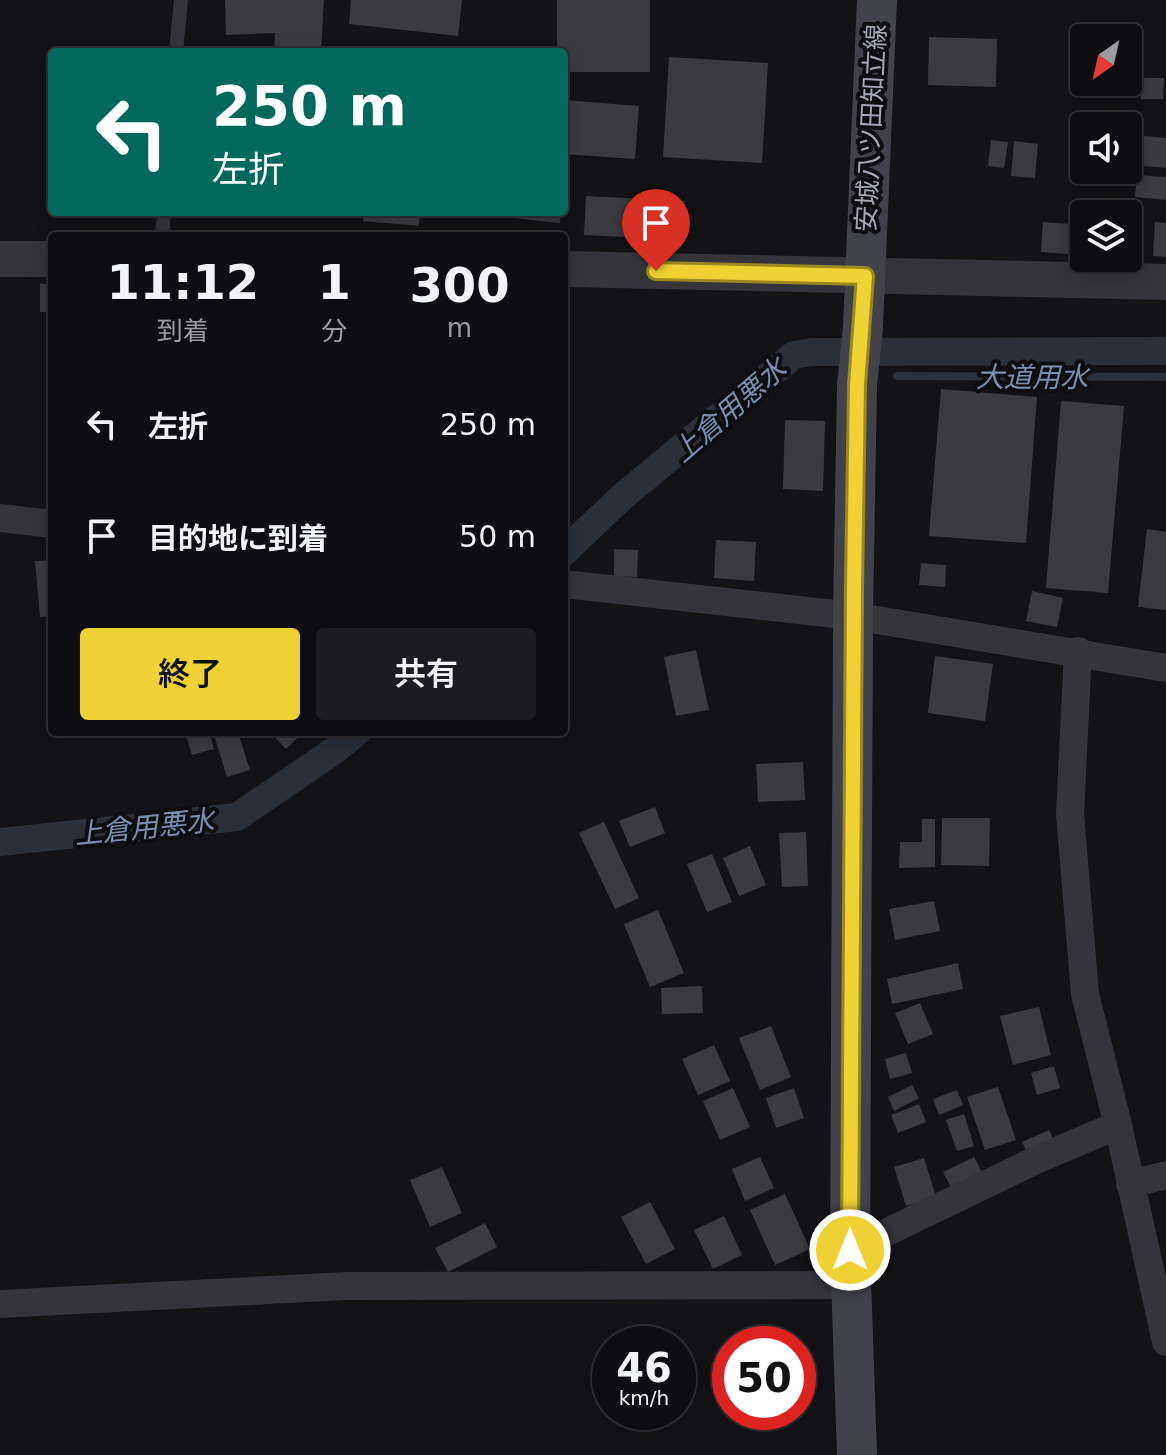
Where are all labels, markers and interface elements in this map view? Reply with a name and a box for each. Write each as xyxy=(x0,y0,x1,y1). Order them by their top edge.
street label: 安城八ツ田知立線 xyxy=(851,23,891,233)
north arrow xyxy=(1070,24,1142,96)
map controls xyxy=(1070,24,1142,272)
text: 250 m xyxy=(212,73,407,138)
icon: left xyxy=(80,80,184,184)
button: sound xyxy=(1070,112,1142,184)
text: 左折 xyxy=(212,149,284,190)
pin xyxy=(622,189,690,271)
button: layers xyxy=(1070,200,1142,272)
icon: arrive xyxy=(634,201,678,245)
text: 11:12 xyxy=(106,254,259,310)
text: 1 xyxy=(318,254,351,310)
text: 300 xyxy=(409,257,510,313)
text: m xyxy=(447,313,472,343)
text: 到着 xyxy=(157,316,209,346)
text: 分 xyxy=(321,316,347,346)
water label: 上倉用悪水 xyxy=(666,350,795,469)
water label: 大道用水 xyxy=(976,361,1091,394)
icon: left xyxy=(80,402,124,446)
text: 250 m xyxy=(440,407,536,442)
text: 左折 xyxy=(148,409,208,444)
icon: arrive xyxy=(80,514,124,558)
text: 50 m xyxy=(459,519,536,554)
text: 目的地に到着 xyxy=(148,521,328,556)
button: 終了 xyxy=(80,628,300,720)
button: 共有 xyxy=(316,628,536,720)
water label: 上倉用悪水 xyxy=(73,803,218,851)
position arrow xyxy=(808,1208,892,1292)
speed limit sign: 50 xyxy=(712,1326,816,1430)
text: 46 xyxy=(616,1345,672,1391)
text: km/h xyxy=(619,1386,669,1410)

